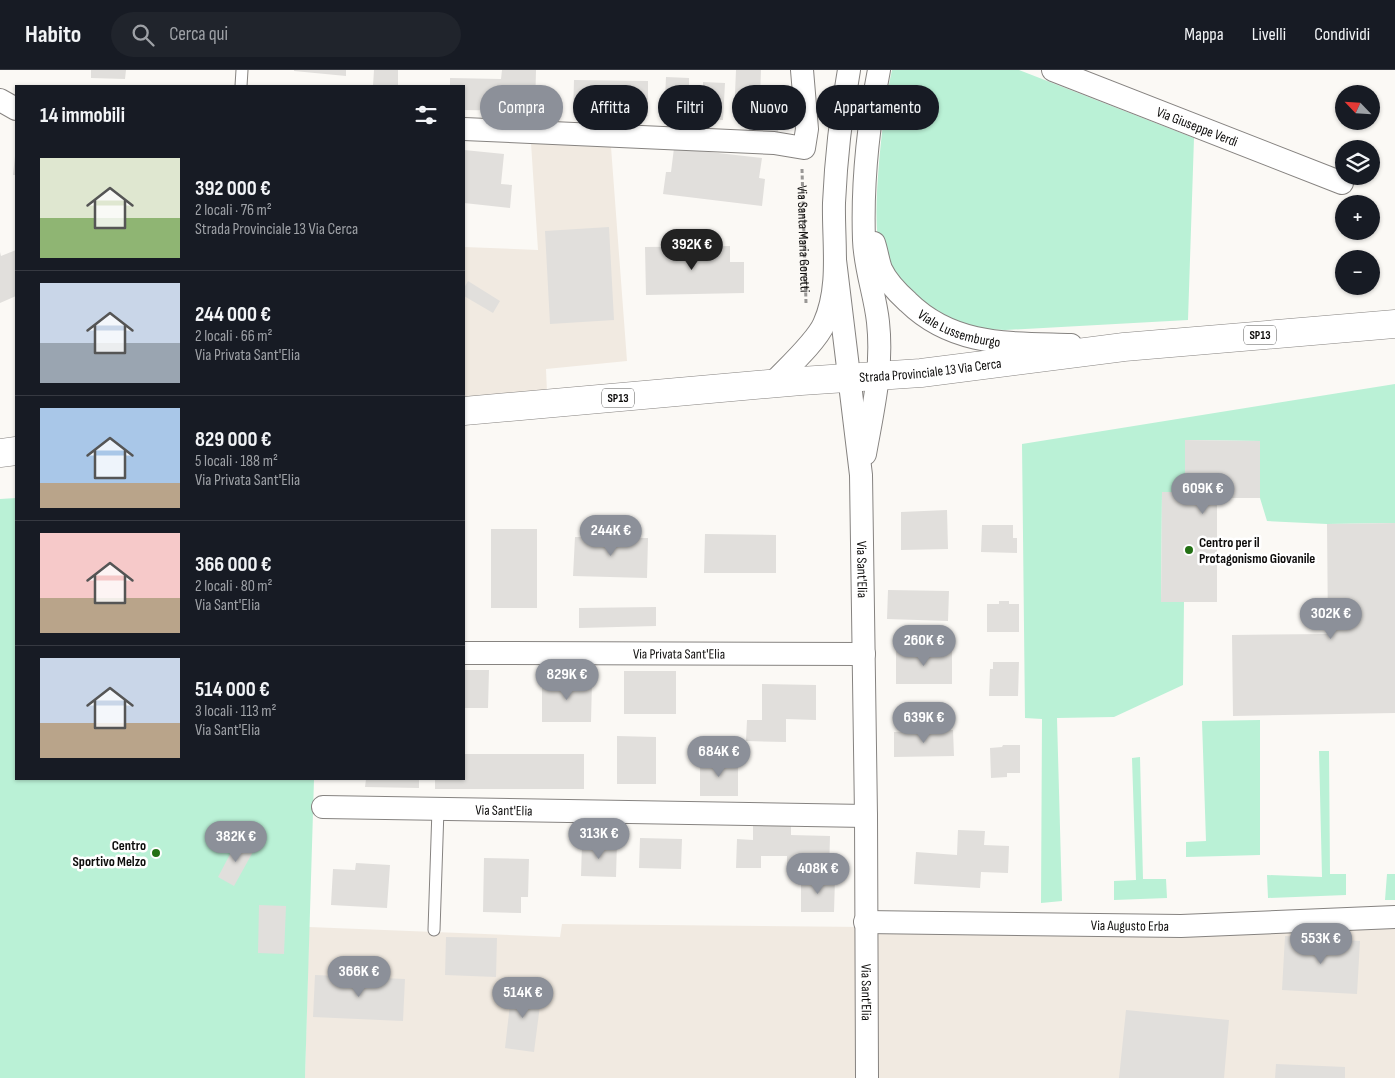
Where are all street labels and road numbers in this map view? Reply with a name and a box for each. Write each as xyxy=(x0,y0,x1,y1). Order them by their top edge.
street label: Via Giuseppe Verdi xyxy=(1154,103,1240,150)
street label: Via Santa Maria Goretti xyxy=(794,185,814,293)
street label: Viale Lussemburgo xyxy=(915,306,1002,350)
road number: SP13 xyxy=(1244,326,1276,344)
street label: Strada Provinciale 13 Via Cerca xyxy=(858,354,1002,386)
road number: SP13 xyxy=(602,388,634,408)
street label: Via Sant'Elia xyxy=(853,541,871,598)
street label: Via Privata Sant'Elia xyxy=(633,645,725,662)
street label: Via Sant'Elia xyxy=(475,801,533,819)
street label: Via Augusto Erba xyxy=(1091,916,1169,934)
street label: Via Sant'Elia xyxy=(858,964,875,1021)

